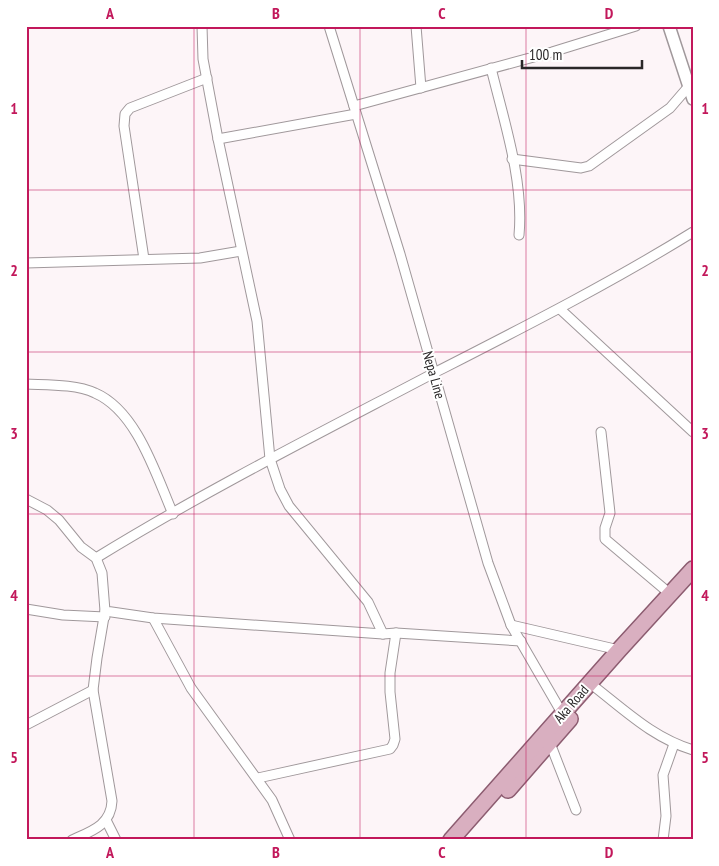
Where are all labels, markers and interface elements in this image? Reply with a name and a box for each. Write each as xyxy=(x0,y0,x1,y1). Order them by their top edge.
text: A xyxy=(105,3,115,23)
text: B xyxy=(272,3,280,23)
text: C xyxy=(438,3,446,23)
text: D xyxy=(605,3,614,23)
scale bar xyxy=(522,38,642,70)
text: 100 m xyxy=(529,45,562,64)
text: 1 xyxy=(10,98,18,118)
text: 1 xyxy=(701,98,709,118)
text: 2 xyxy=(10,260,18,280)
text: 2 xyxy=(701,260,709,280)
street label: Nepa Line xyxy=(419,349,449,401)
text: 3 xyxy=(10,423,18,443)
text: 3 xyxy=(701,423,709,443)
text: 4 xyxy=(10,585,18,605)
text: 4 xyxy=(701,585,709,605)
street label: Aka Road xyxy=(550,681,592,727)
text: 5 xyxy=(10,747,18,767)
text: 5 xyxy=(701,747,709,767)
text: A xyxy=(105,842,115,862)
text: B xyxy=(272,842,280,862)
text: C xyxy=(438,842,446,862)
text: D xyxy=(605,842,614,862)

